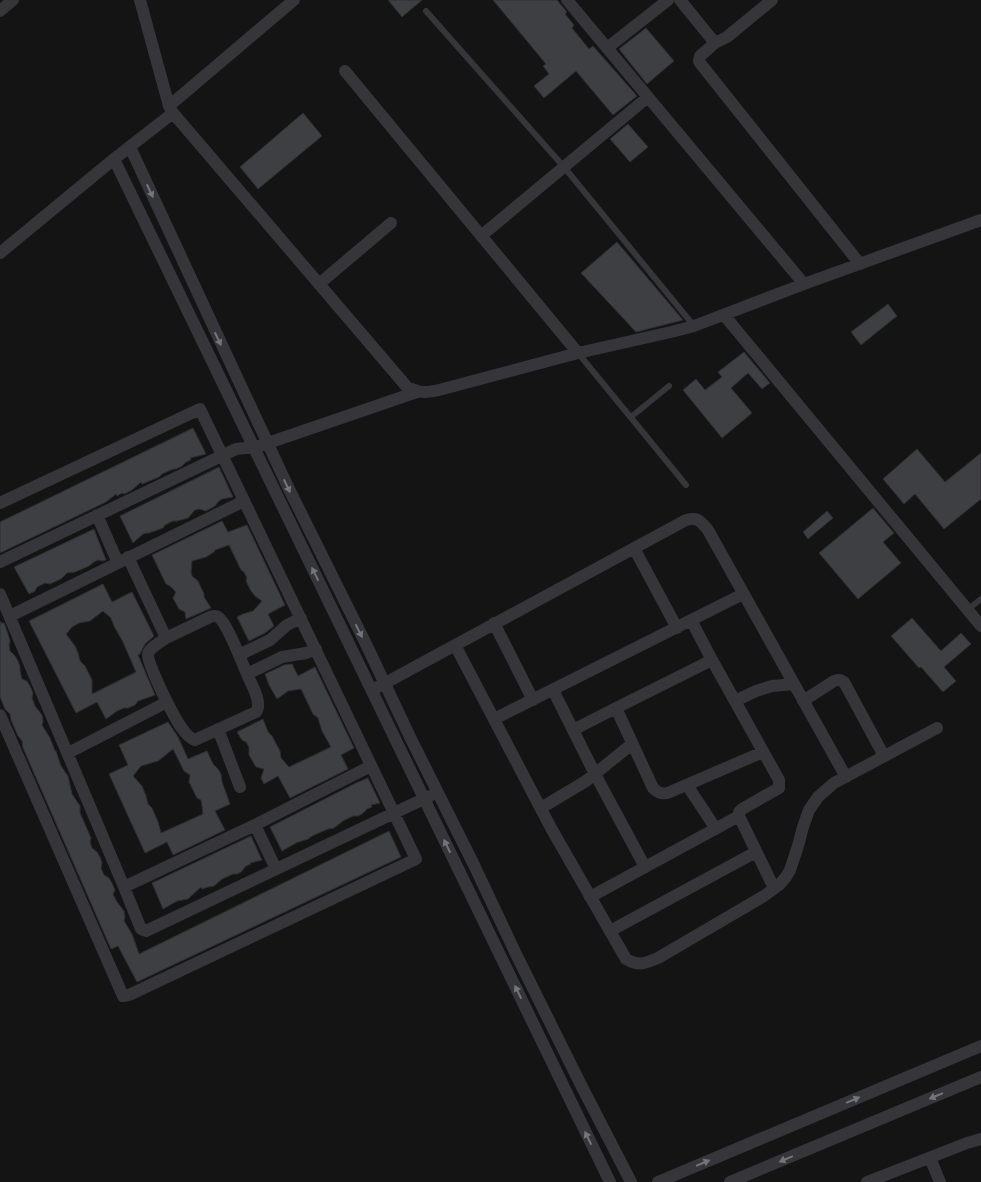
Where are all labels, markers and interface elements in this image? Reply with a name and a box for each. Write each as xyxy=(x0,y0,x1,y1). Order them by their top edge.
one-way arrow xyxy=(146,184,154,198)
one-way arrow xyxy=(214,332,222,346)
one-way arrow xyxy=(284,479,292,493)
one-way arrow xyxy=(311,566,319,581)
one-way arrow xyxy=(355,624,364,639)
one-way arrow xyxy=(442,839,450,853)
one-way arrow xyxy=(513,985,521,999)
one-way arrow xyxy=(929,1092,943,1100)
one-way arrow xyxy=(846,1096,860,1104)
one-way arrow xyxy=(584,1131,592,1145)
one-way arrow xyxy=(779,1155,793,1163)
one-way arrow xyxy=(696,1159,710,1167)

